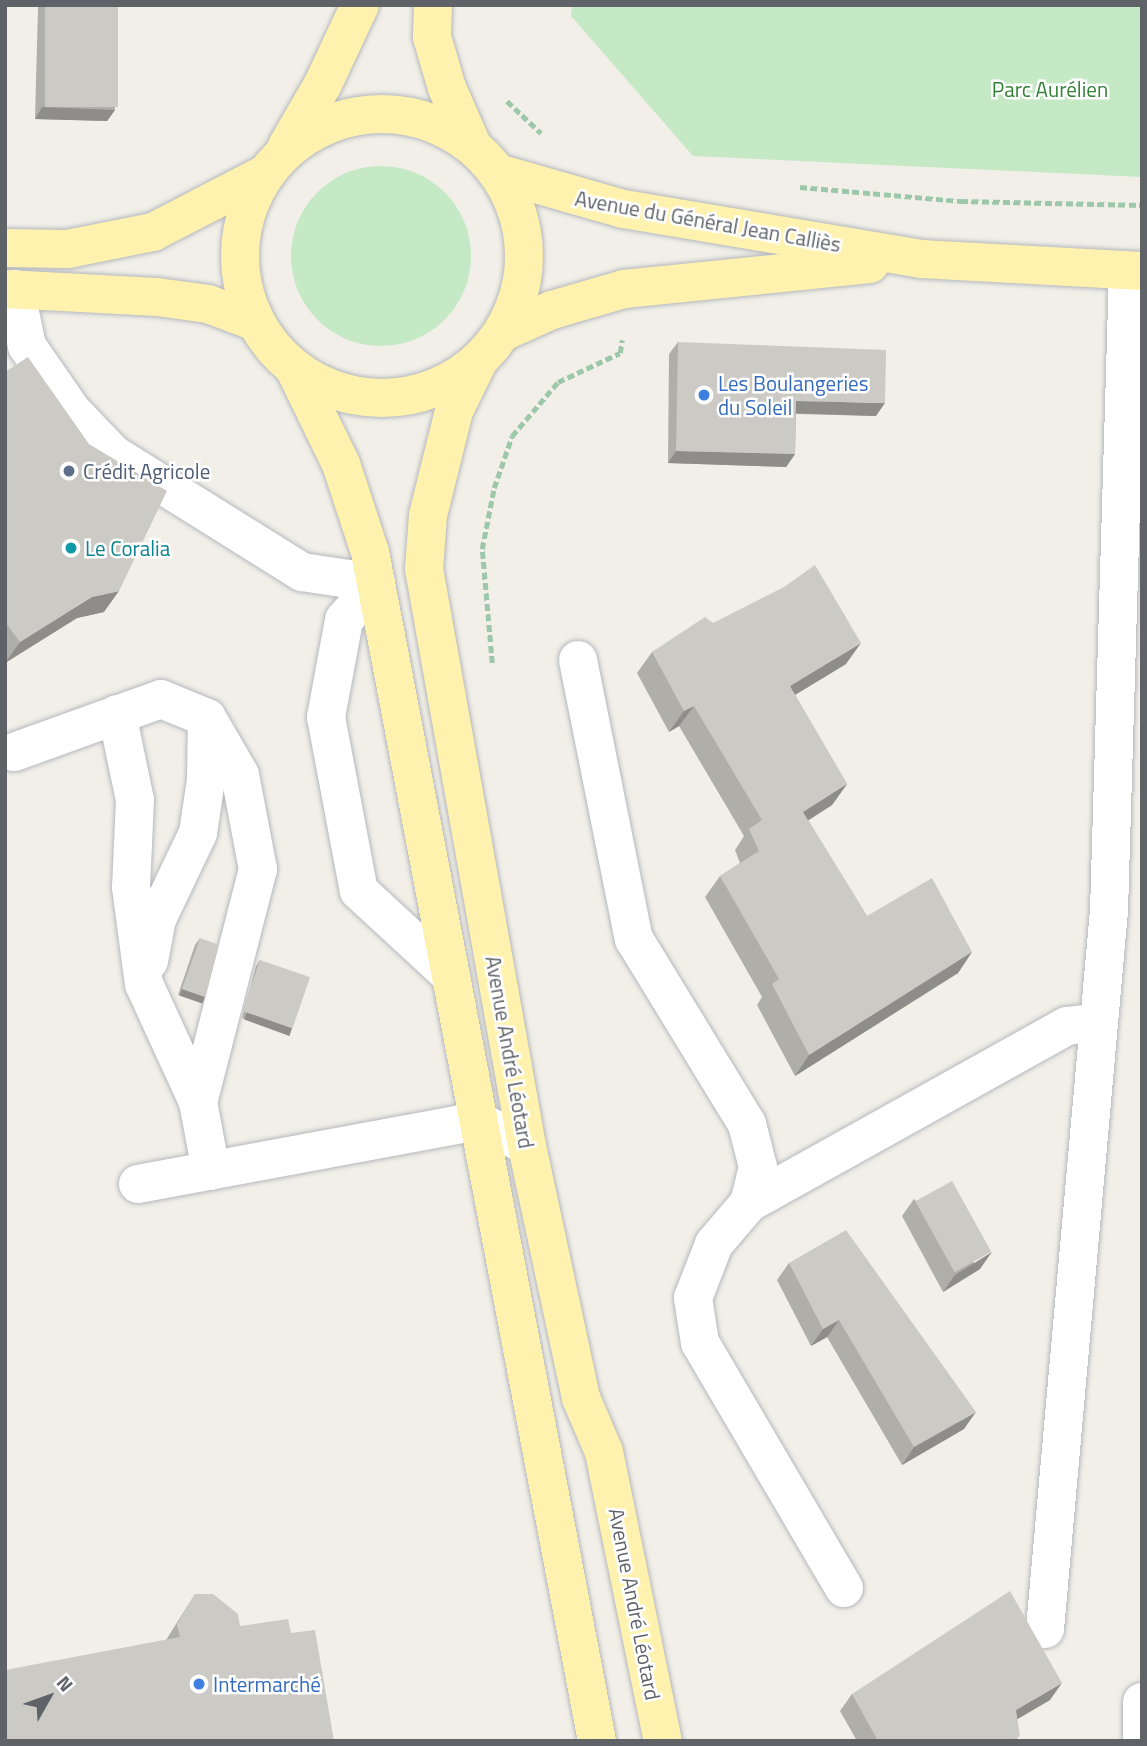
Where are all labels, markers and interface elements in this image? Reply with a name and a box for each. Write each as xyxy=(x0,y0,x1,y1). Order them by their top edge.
park label: Parc Aurélien xyxy=(992,76,1108,102)
street label: Avenue du Général Jean Calliès xyxy=(573,185,843,257)
place label: Les Boulangeries du Soleil xyxy=(718,370,868,420)
marker: Les Boulangeries du Soleil xyxy=(696,387,712,403)
place label: Crédit Agricole xyxy=(83,458,210,484)
marker: Crédit Agricole xyxy=(61,463,77,479)
place label: Le Coralia xyxy=(85,535,170,561)
marker: Le Coralia xyxy=(63,540,79,556)
street label: Avenue André Léotard xyxy=(481,954,539,1150)
street label: Avenue André Léotard xyxy=(604,1506,666,1702)
north arrow xyxy=(14,1662,84,1732)
text: N xyxy=(50,1669,81,1698)
place label: Intermarché xyxy=(213,1671,321,1697)
marker: Intermarché xyxy=(191,1676,207,1692)

